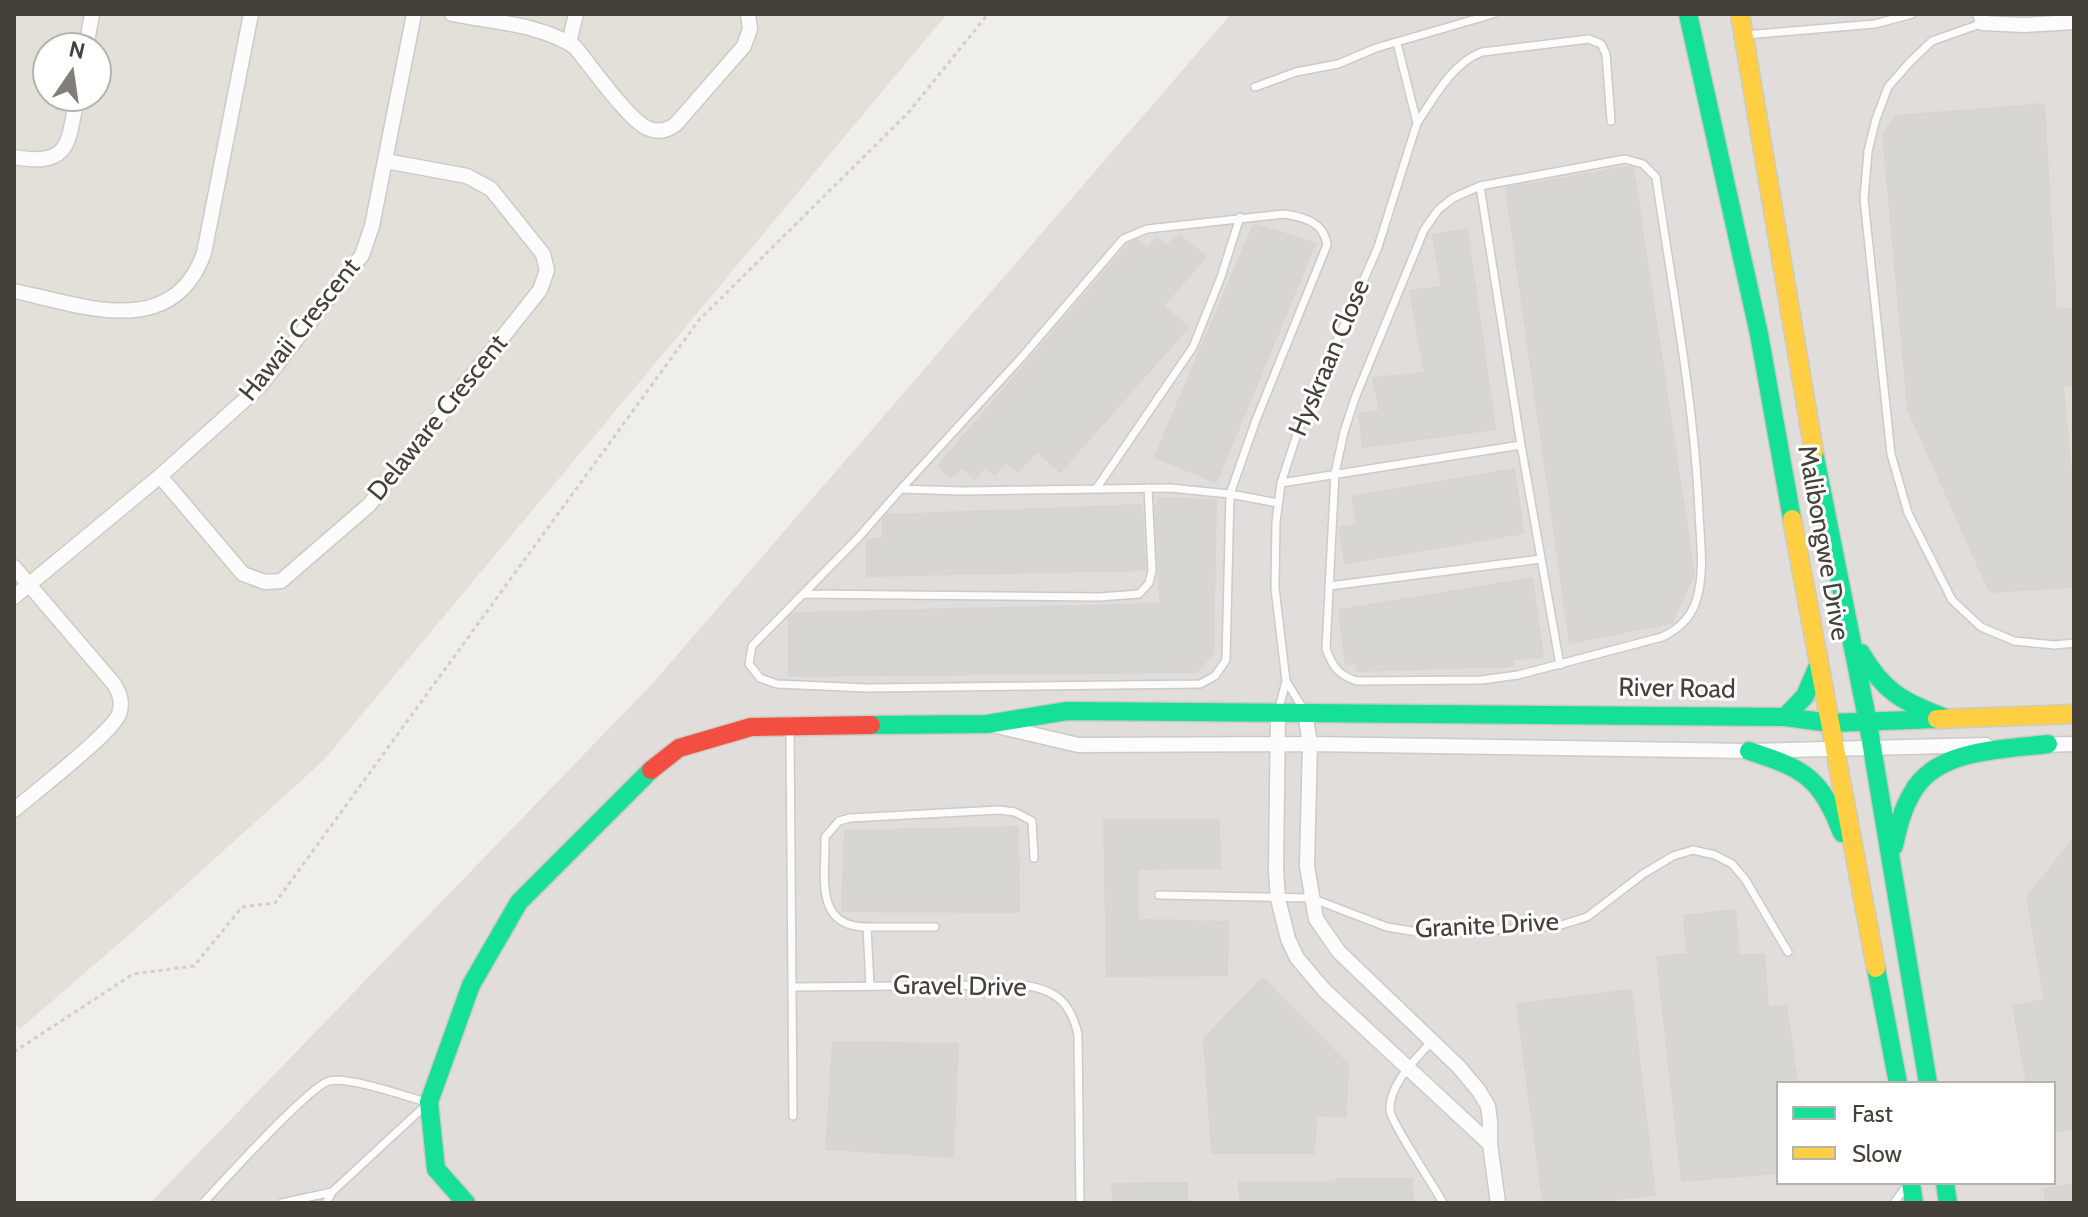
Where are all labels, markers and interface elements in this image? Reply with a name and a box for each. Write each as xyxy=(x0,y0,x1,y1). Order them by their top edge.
north arrow xyxy=(32,32,112,112)
text: N xyxy=(66,35,88,65)
street label: Hawaii Crescent xyxy=(233,253,367,407)
street label: Hyskraan Close xyxy=(1283,275,1377,441)
street label: Delaware Crescent xyxy=(362,329,514,507)
street label: Malibongwe Drive xyxy=(1790,443,1856,643)
street label: River Road xyxy=(1618,672,1736,706)
street label: Granite Drive xyxy=(1414,907,1560,945)
street label: Gravel Drive xyxy=(893,970,1027,1004)
legend xyxy=(1776,1081,2056,1185)
text: Fast xyxy=(1852,1099,1893,1128)
text: Slow xyxy=(1852,1139,1902,1168)

